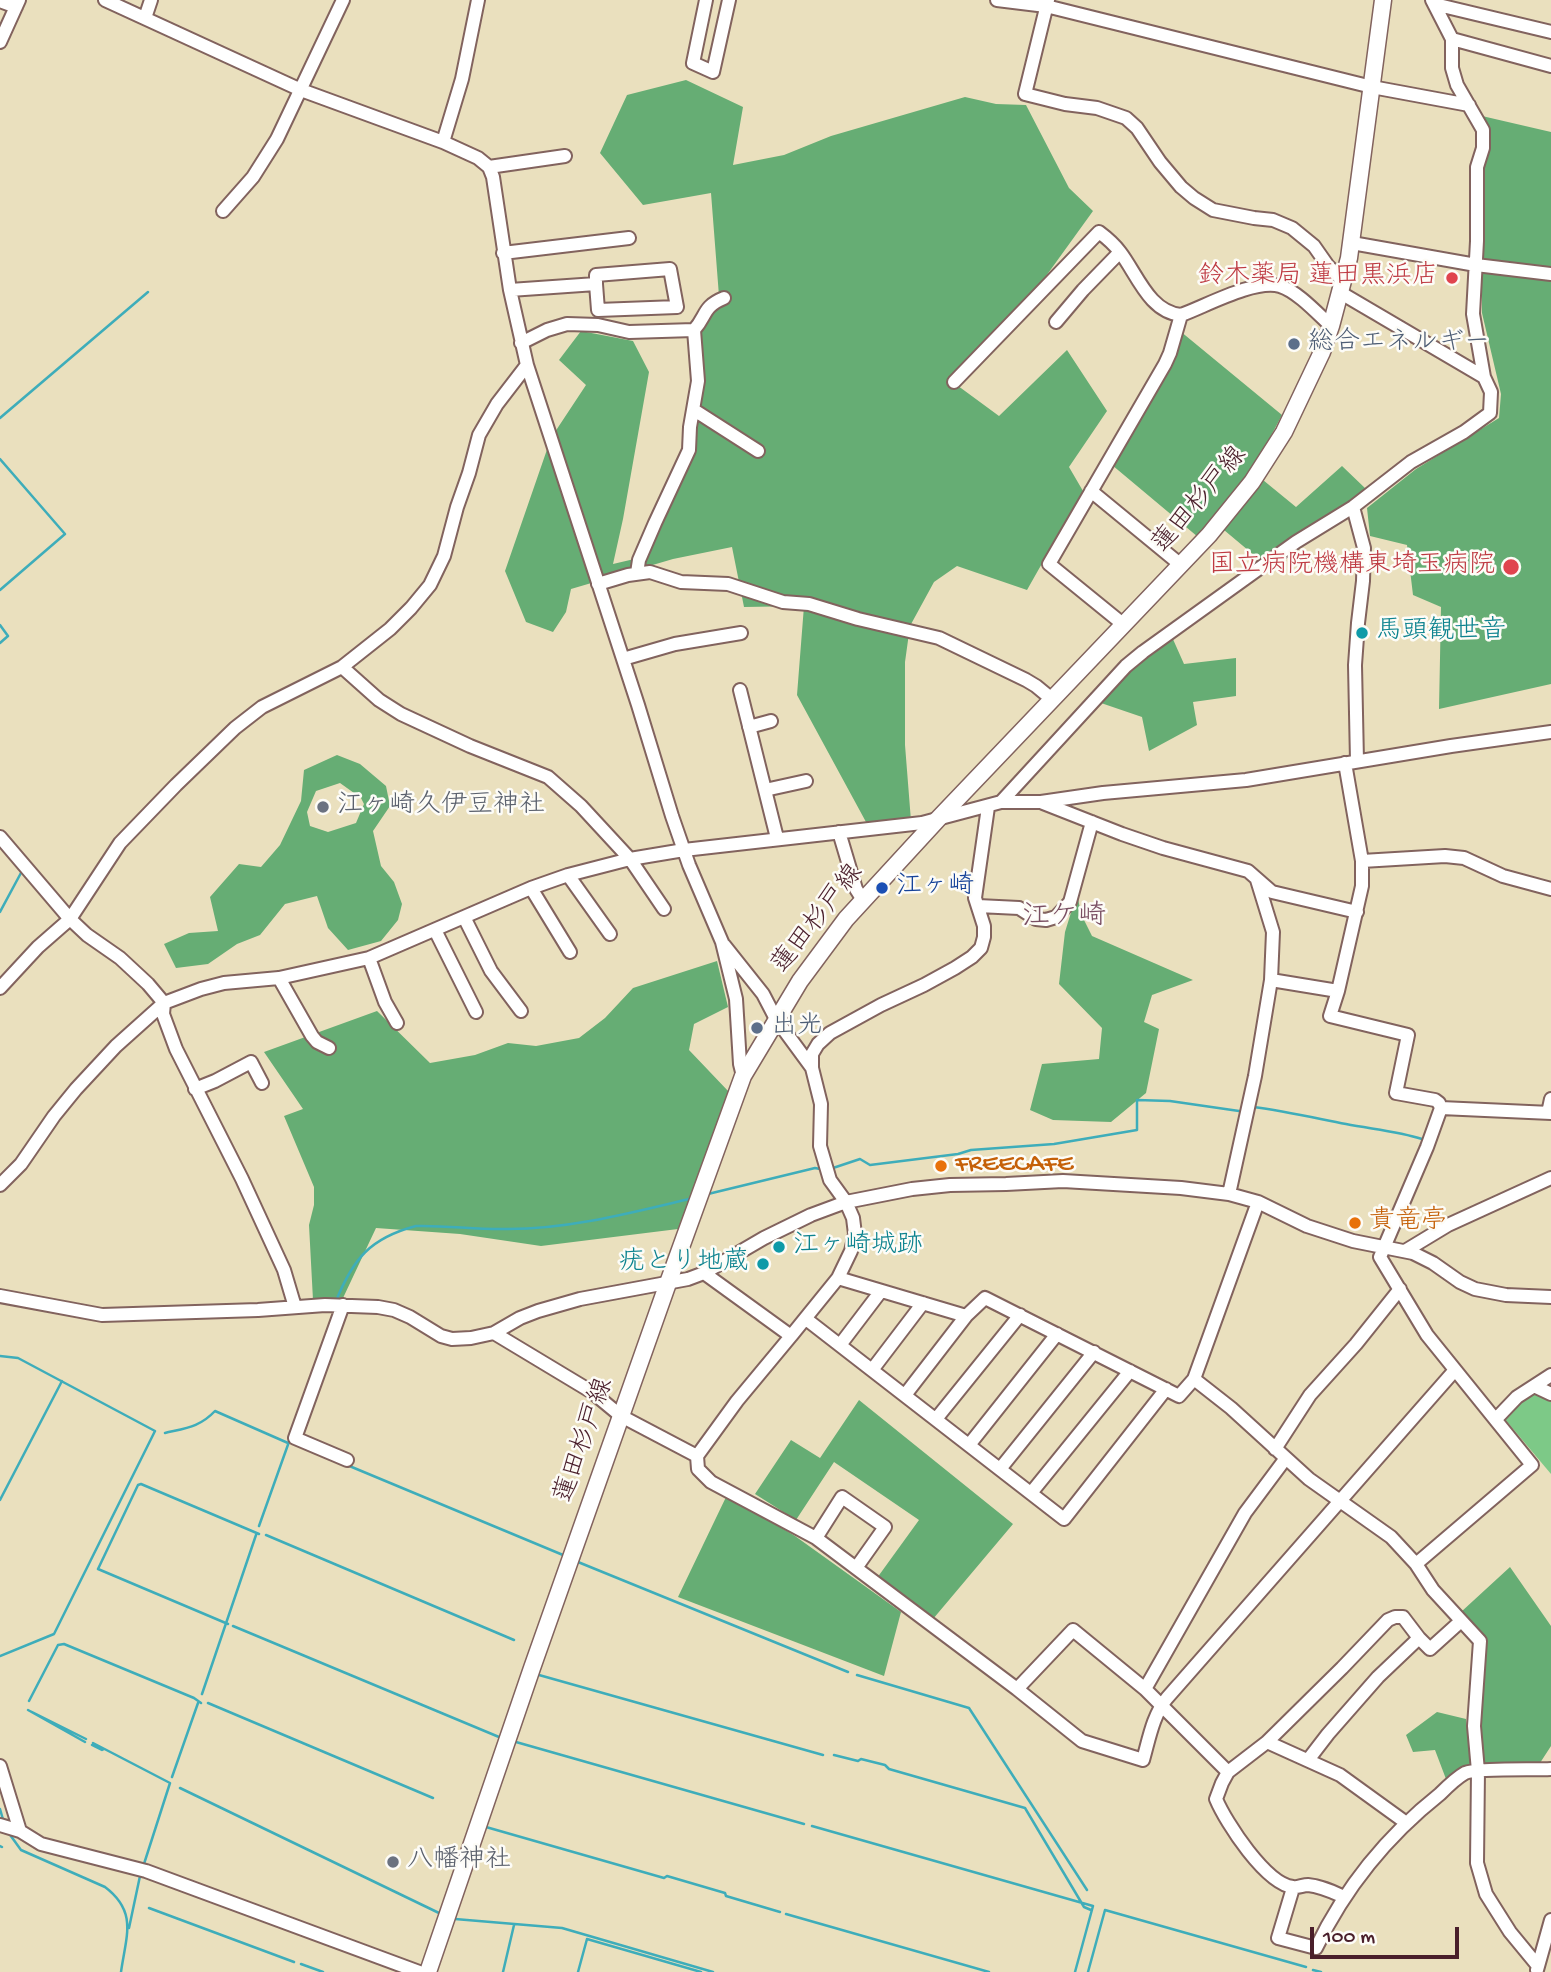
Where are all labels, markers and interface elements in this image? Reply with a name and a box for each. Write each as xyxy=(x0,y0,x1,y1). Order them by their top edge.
place label: 鈴木薬局 蓮田黒浜店 xyxy=(1198,262,1438,294)
marker: 鈴木薬局 蓮田黒浜店 xyxy=(1444,270,1460,286)
place label: 総合エネルギー xyxy=(1308,328,1490,360)
marker: 総合エネルギー xyxy=(1286,336,1302,352)
street label: 蓮田杉戸線 xyxy=(1147,441,1255,561)
place label: 国立病院機構東埼玉病院 xyxy=(1209,551,1495,583)
marker: 国立病院機構東埼玉病院 xyxy=(1501,557,1521,577)
place label: 馬頭観世音 xyxy=(1376,617,1506,649)
marker: 馬頭観世音 xyxy=(1354,625,1370,641)
place label: 江ヶ崎久伊豆神社 xyxy=(337,791,545,823)
marker: 江ヶ崎久伊豆神社 xyxy=(315,799,331,815)
street label: 蓮田杉戸線 xyxy=(767,859,871,981)
place label: 江ヶ崎 xyxy=(896,872,974,904)
marker: 江ヶ崎 xyxy=(874,880,890,896)
district label: 江ケ崎 xyxy=(1022,902,1106,936)
place label: 出光 xyxy=(771,1012,823,1044)
marker: 出光 xyxy=(749,1020,765,1036)
place label: FREECAFE xyxy=(955,1150,1073,1182)
marker: FREECAFE xyxy=(933,1158,949,1174)
place label: 貴竜亭 xyxy=(1369,1207,1447,1239)
marker: 貴竜亭 xyxy=(1347,1215,1363,1231)
place label: 江ヶ崎城跡 xyxy=(793,1231,923,1263)
marker: 江ヶ崎城跡 xyxy=(771,1239,787,1255)
place label: 疣とり地蔵 xyxy=(619,1248,749,1280)
marker: 疣とり地蔵 xyxy=(755,1256,771,1272)
street label: 蓮田杉戸線 xyxy=(550,1374,622,1508)
place label: 八幡神社 xyxy=(407,1846,511,1878)
marker: 八幡神社 xyxy=(385,1854,401,1870)
scale bar xyxy=(1313,1912,1462,1956)
text: 100 m xyxy=(1323,1926,1375,1951)

